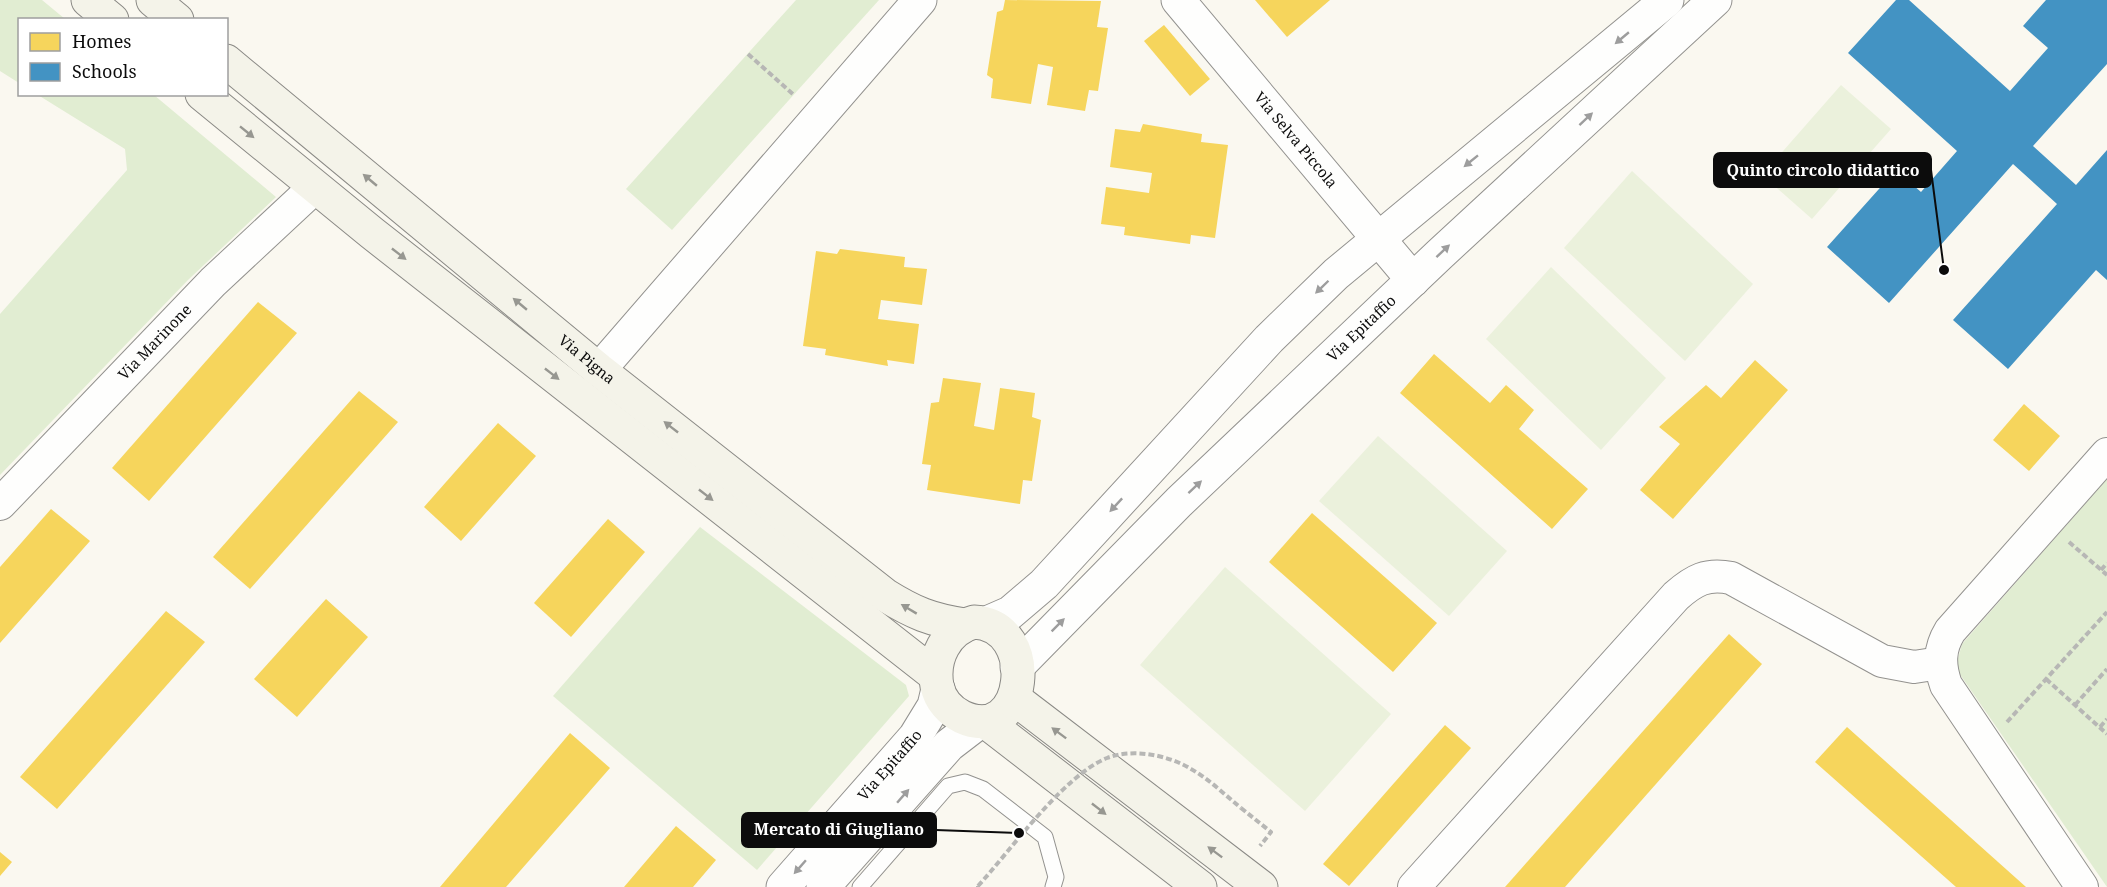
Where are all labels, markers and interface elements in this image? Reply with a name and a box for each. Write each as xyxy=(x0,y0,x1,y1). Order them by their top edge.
legend xyxy=(18,18,228,96)
text: Homes xyxy=(72,29,131,53)
one-way arrow xyxy=(1615,31,1630,44)
text: Schools xyxy=(72,59,137,83)
street label: Via Selva Piccola xyxy=(1250,87,1343,192)
one-way arrow xyxy=(1579,112,1594,126)
one-way arrow xyxy=(239,125,255,138)
callout: Quinto circolo didattico xyxy=(1714,153,1931,187)
one-way arrow xyxy=(1463,155,1479,168)
text: Quinto circolo didattico xyxy=(1726,159,1920,181)
one-way arrow xyxy=(362,173,378,186)
one-way arrow xyxy=(1435,245,1450,258)
one-way arrow xyxy=(391,248,407,261)
one-way arrow xyxy=(1315,280,1330,294)
street label: Via Epitaffio xyxy=(1322,290,1400,365)
one-way arrow xyxy=(512,298,528,311)
street label: Via Marinone xyxy=(113,299,195,384)
street label: Via Pigna xyxy=(555,330,619,388)
one-way arrow xyxy=(545,368,560,380)
one-way arrow xyxy=(663,420,679,433)
one-way arrow xyxy=(1188,480,1203,494)
one-way arrow xyxy=(698,488,714,501)
one-way arrow xyxy=(1109,498,1123,513)
one-way arrow xyxy=(901,604,917,615)
one-way arrow xyxy=(1050,618,1064,632)
street label: Via Epitaffio xyxy=(853,726,926,804)
one-way arrow xyxy=(1052,728,1067,740)
one-way arrow xyxy=(896,789,909,804)
one-way arrow xyxy=(1091,803,1106,815)
callout: Mercato di Giugliano xyxy=(742,813,936,847)
text: Mercato di Giugliano xyxy=(754,818,924,840)
one-way arrow xyxy=(1207,846,1222,858)
one-way arrow xyxy=(794,859,807,874)

